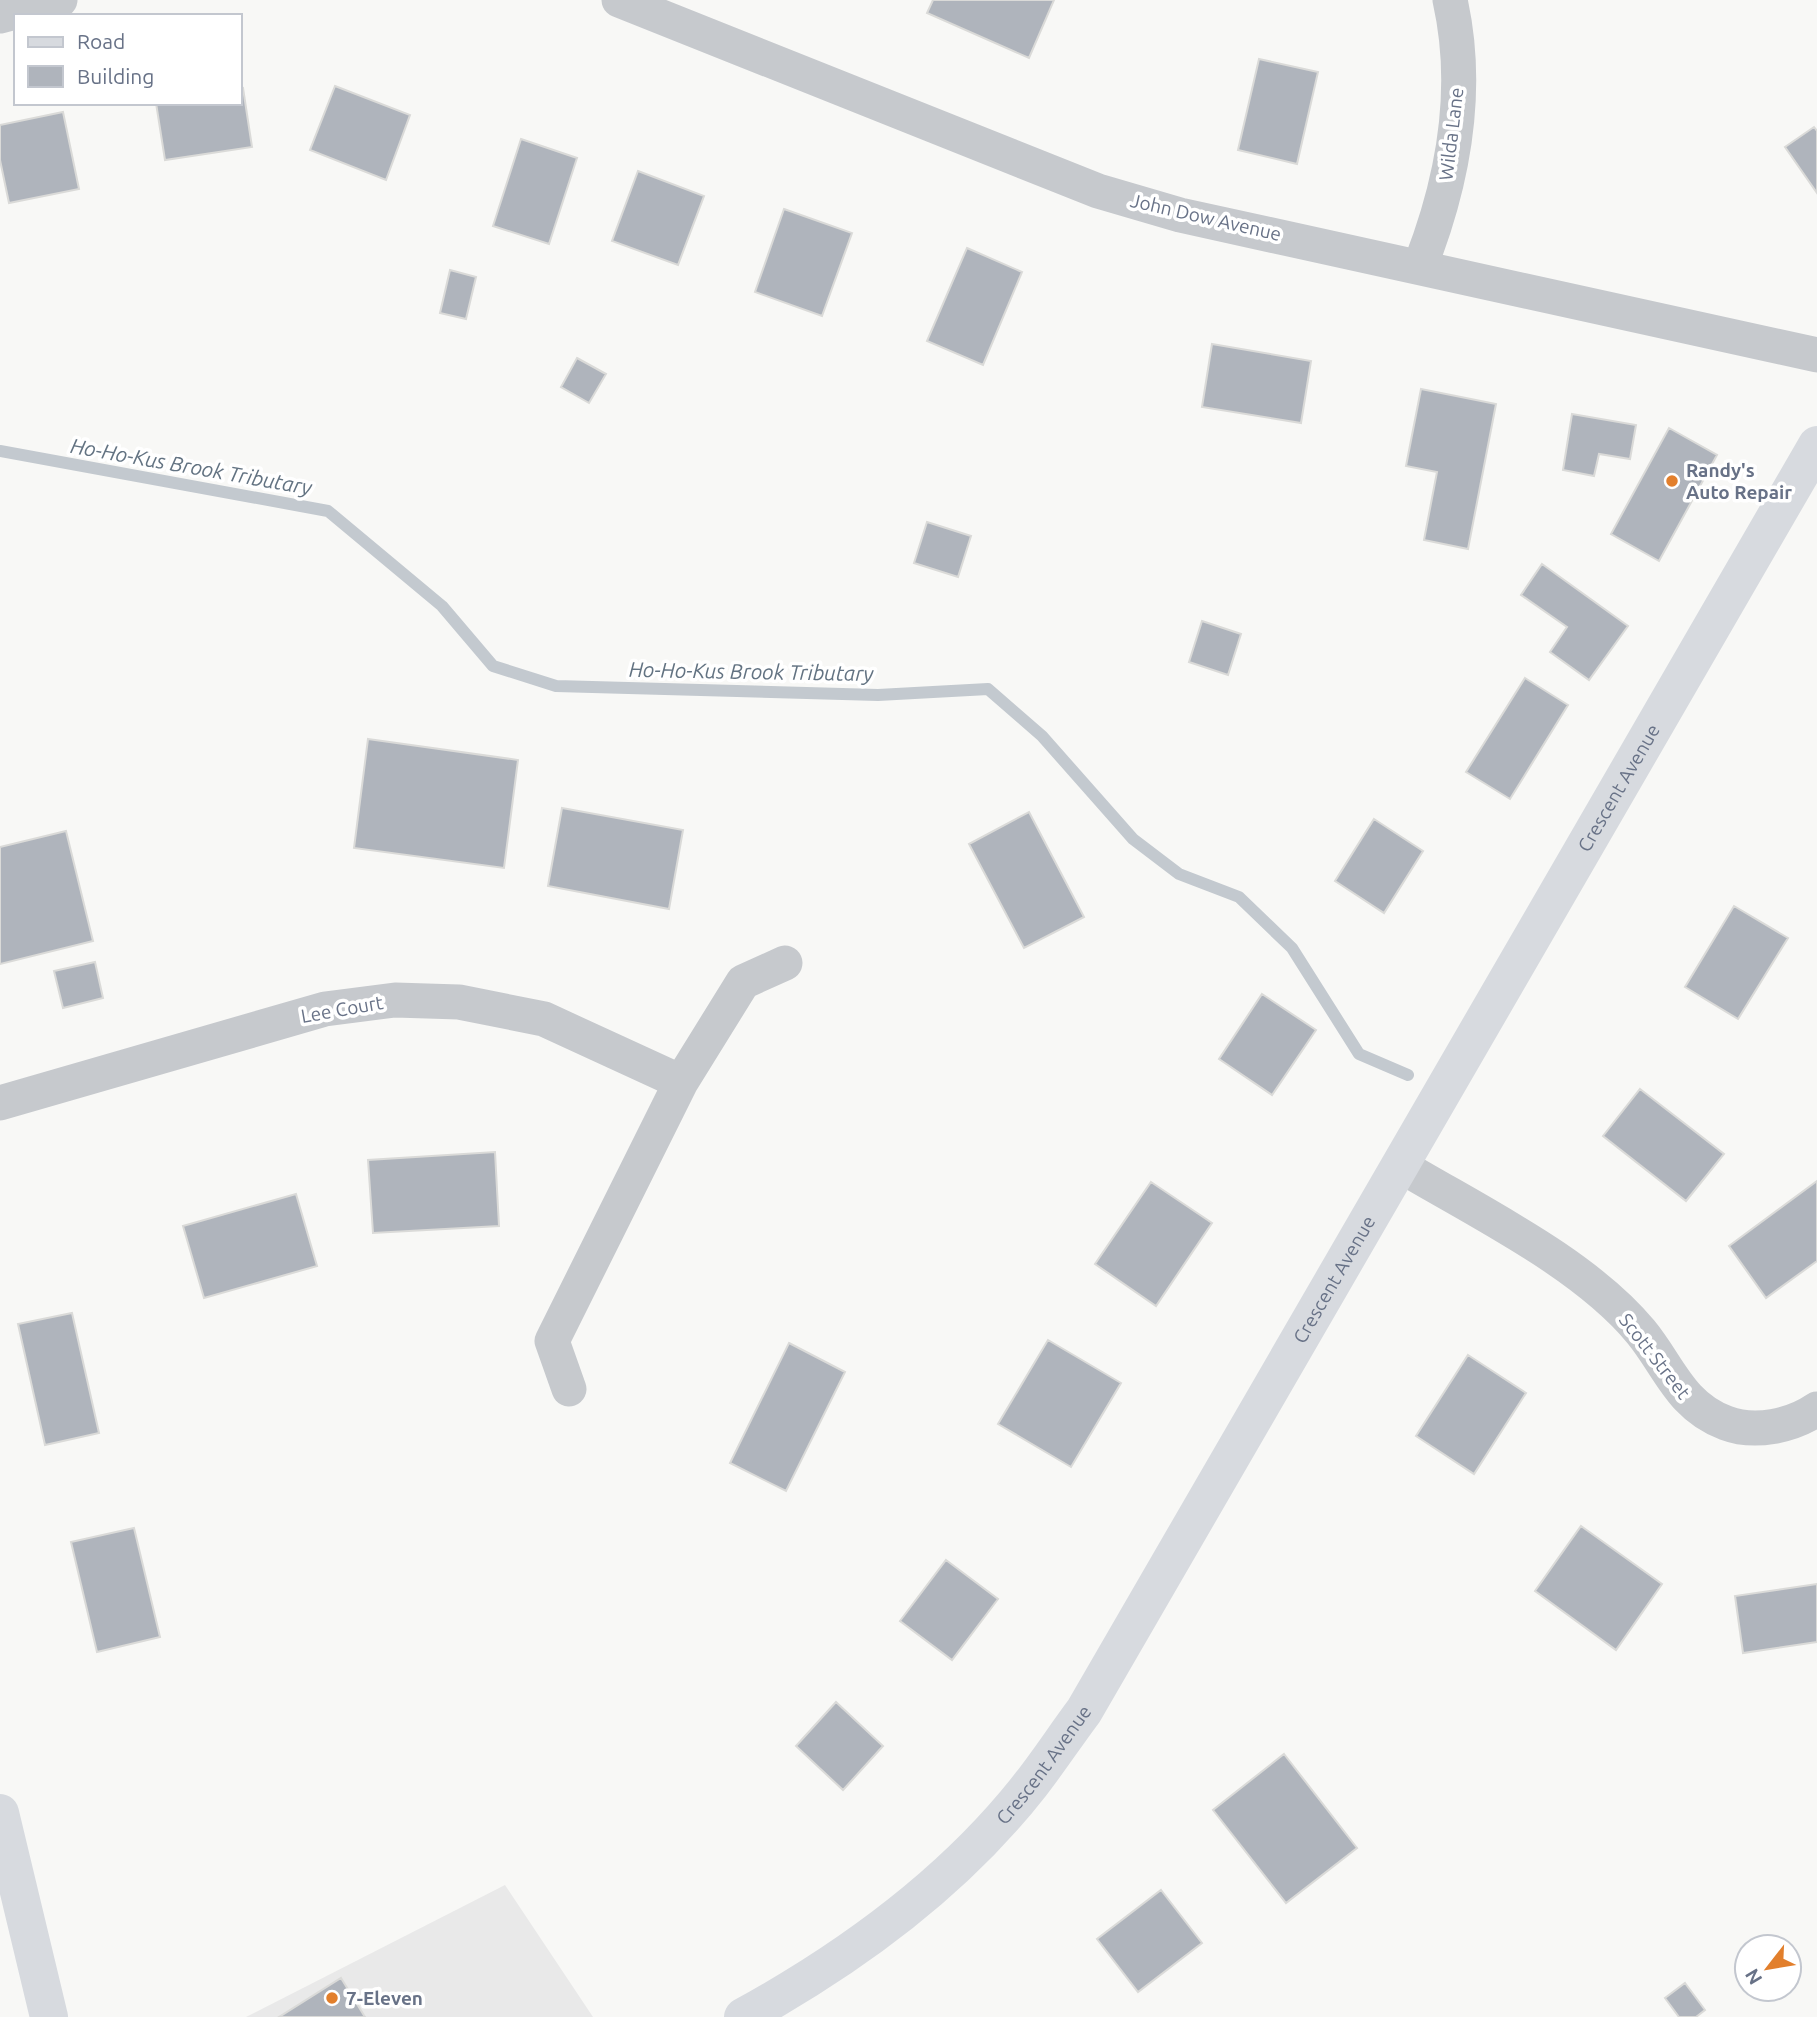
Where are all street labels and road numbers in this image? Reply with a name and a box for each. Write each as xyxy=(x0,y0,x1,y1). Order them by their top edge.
street label: Wilda Lane xyxy=(1434,86,1468,182)
street label: John Dow Avenue xyxy=(1128,189,1284,245)
street label: Crescent Avenue xyxy=(1573,720,1664,855)
street label: Lee Court xyxy=(299,991,385,1027)
street label: Crescent Avenue xyxy=(1288,1212,1379,1347)
street label: Scott Street xyxy=(1615,1309,1695,1403)
street label: Crescent Avenue xyxy=(991,1701,1096,1829)

